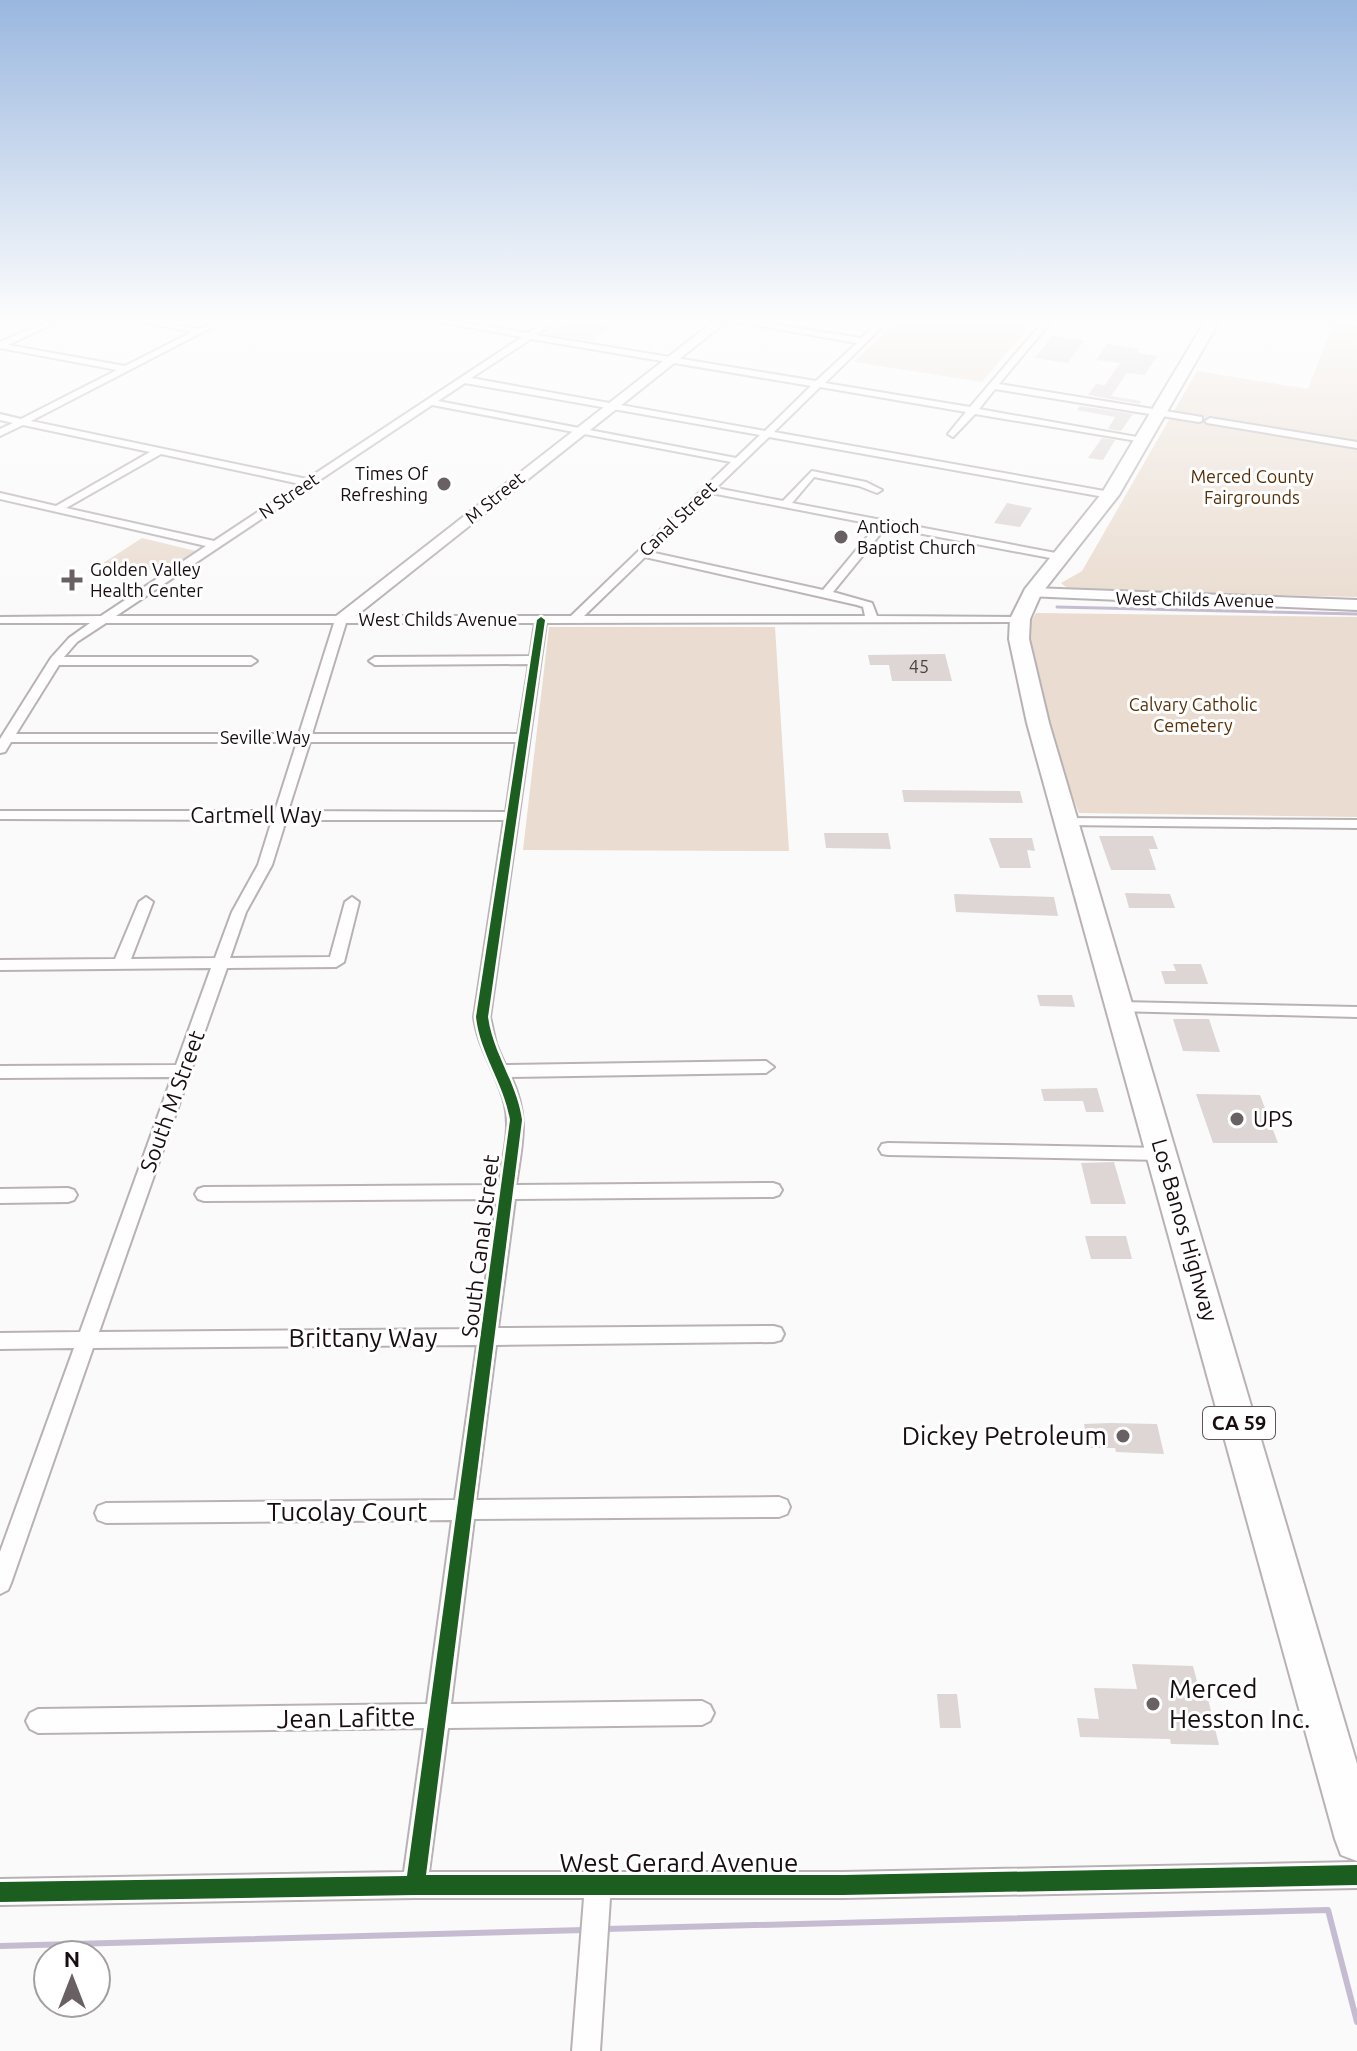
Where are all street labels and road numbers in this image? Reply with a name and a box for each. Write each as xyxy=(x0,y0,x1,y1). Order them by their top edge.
street label: M Street xyxy=(461,467,528,527)
street label: N Street xyxy=(255,468,322,522)
street label: Canal Street xyxy=(635,477,720,560)
street label: West Childs Avenue xyxy=(1115,588,1275,610)
street label: West Childs Avenue xyxy=(359,609,517,629)
street label: Seville Way xyxy=(220,727,310,747)
street label: Cartmell Way xyxy=(190,802,322,827)
street label: South M Street xyxy=(134,1026,209,1175)
street label: Los Banos Highway xyxy=(1147,1136,1224,1324)
street label: South Canal Street xyxy=(456,1153,503,1339)
street label: Brittany Way xyxy=(289,1323,437,1352)
road number: CA 59 xyxy=(1203,1407,1275,1439)
street label: Tucolay Court xyxy=(267,1497,427,1526)
street label: Jean Lafitte xyxy=(276,1702,416,1733)
street label: West Gerard Avenue xyxy=(560,1848,798,1877)

